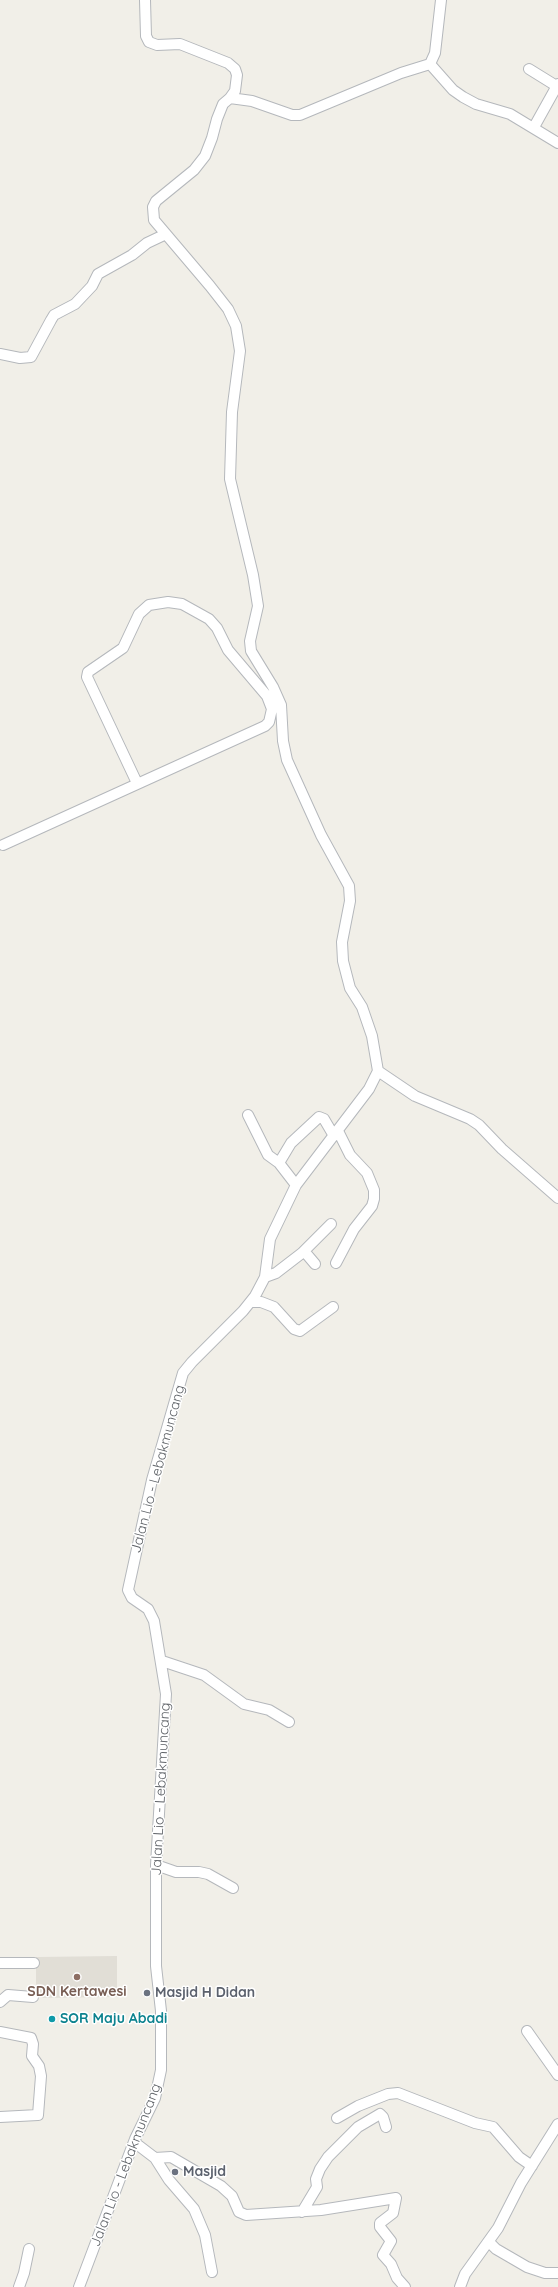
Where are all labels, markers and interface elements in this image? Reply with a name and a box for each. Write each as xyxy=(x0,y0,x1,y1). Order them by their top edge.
street label: Jalan Lio - Lebakmuncang xyxy=(127,1383,189,1555)
street label: Jalan Lio - Lebakmuncang xyxy=(148,1702,174,1876)
marker: SDN Kertawesi xyxy=(72,1972,82,1982)
place label: SDN Kertawesi xyxy=(27,1984,127,2000)
place label: Masjid H Didan xyxy=(155,1985,255,2001)
marker: Masjid H Didan xyxy=(142,1988,152,1998)
place label: SOR Maju Abadi xyxy=(60,2011,167,2027)
marker: SOR Maju Abadi xyxy=(47,2014,57,2024)
street label: Jalan Lio - Lebakmuncang xyxy=(87,2081,165,2249)
place label: Masjid xyxy=(183,2164,226,2180)
marker: Masjid xyxy=(170,2167,180,2177)

